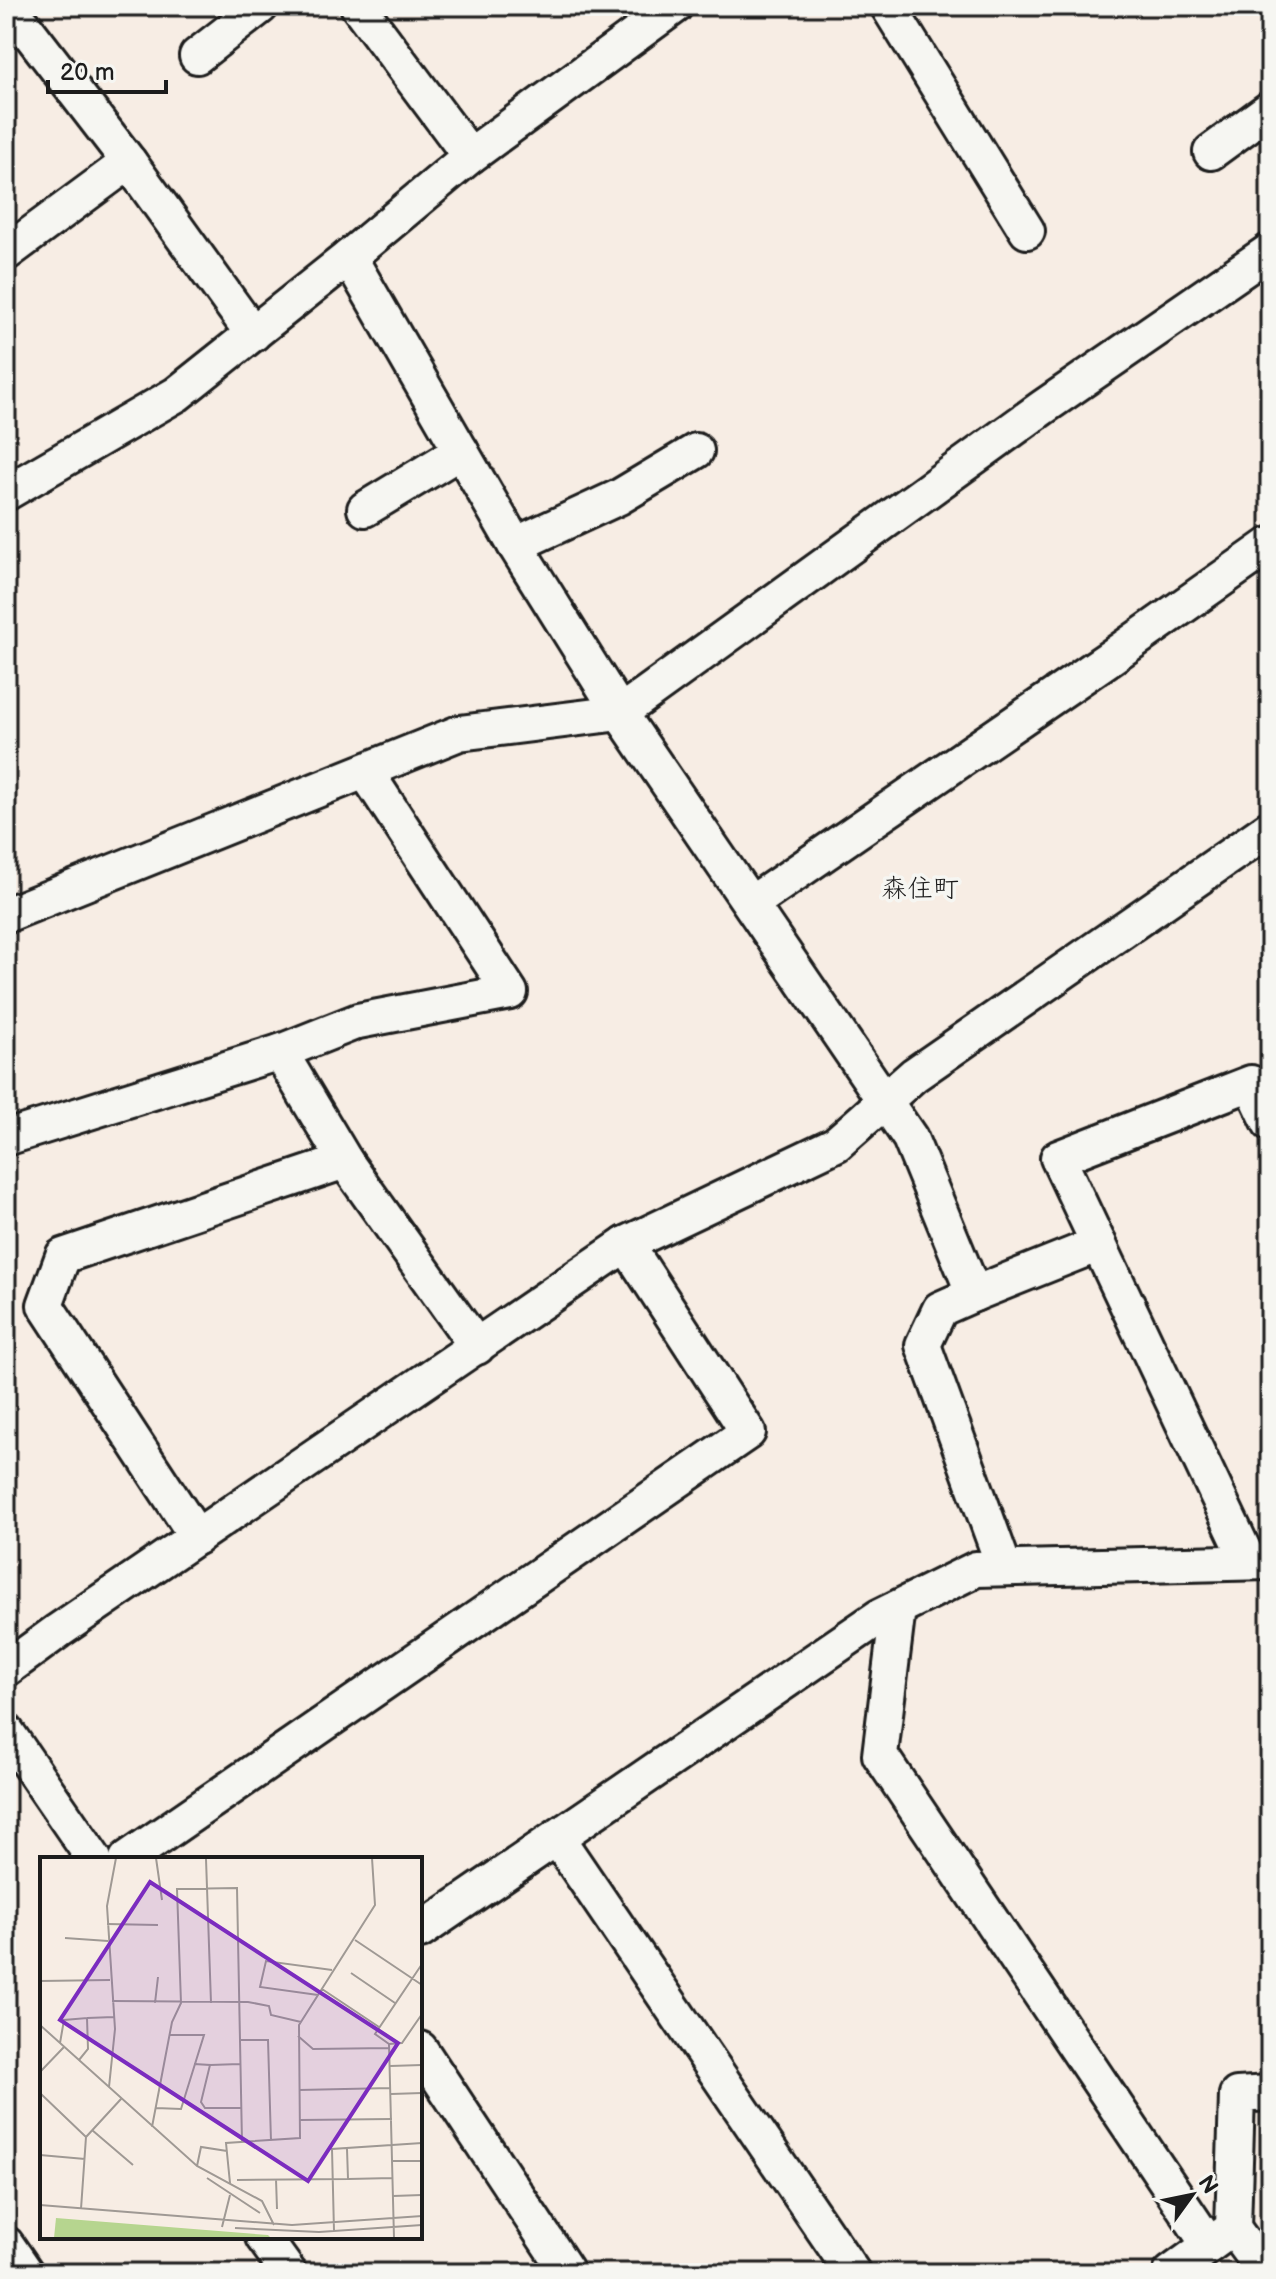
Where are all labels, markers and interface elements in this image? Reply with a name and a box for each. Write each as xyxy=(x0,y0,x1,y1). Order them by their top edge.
scale bar xyxy=(48,44,166,94)
text: 20 m xyxy=(60,58,115,87)
district label: 森住町 xyxy=(881,874,959,905)
inset map xyxy=(40,1857,422,2239)
north arrow xyxy=(1152,2155,1232,2235)
text: N xyxy=(1192,2171,1223,2199)

